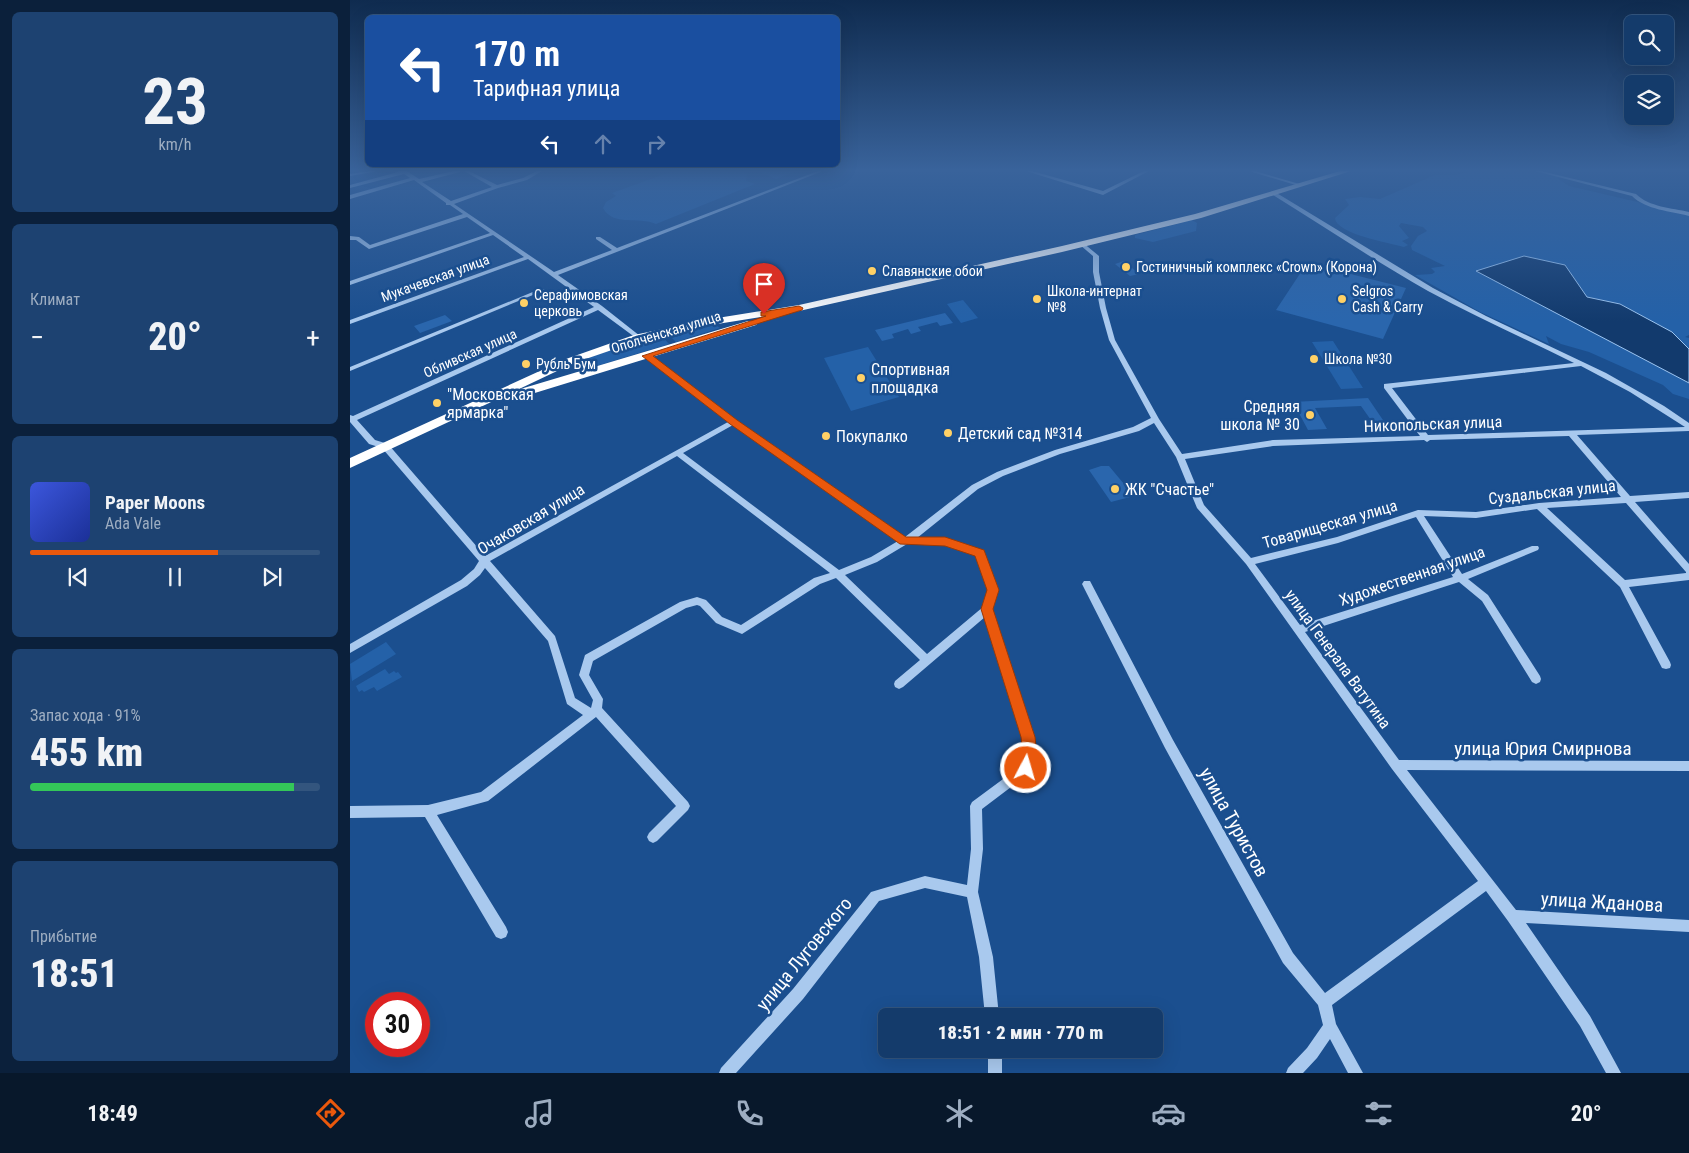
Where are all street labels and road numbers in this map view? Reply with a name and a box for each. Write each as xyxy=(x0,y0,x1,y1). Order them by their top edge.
street label: Мукачевская улица xyxy=(379,251,491,305)
street label: Ополченская улица xyxy=(609,308,723,356)
street label: Обливская улица xyxy=(421,325,519,381)
street label: Никопольская улица xyxy=(1364,412,1502,436)
street label: Суздальская улица xyxy=(1487,476,1617,508)
street label: Очаковская улица xyxy=(474,480,588,558)
street label: Товарищеская улица xyxy=(1260,496,1400,552)
street label: Художественная улица xyxy=(1337,542,1487,610)
street label: улица Генерала Ватутина xyxy=(1281,586,1395,732)
street label: улица Юрия Смирнова xyxy=(1454,737,1632,760)
street label: улица Туристов xyxy=(1194,763,1274,881)
street label: улица Жданова xyxy=(1540,887,1664,917)
street label: улица Луговского xyxy=(751,893,857,1015)

